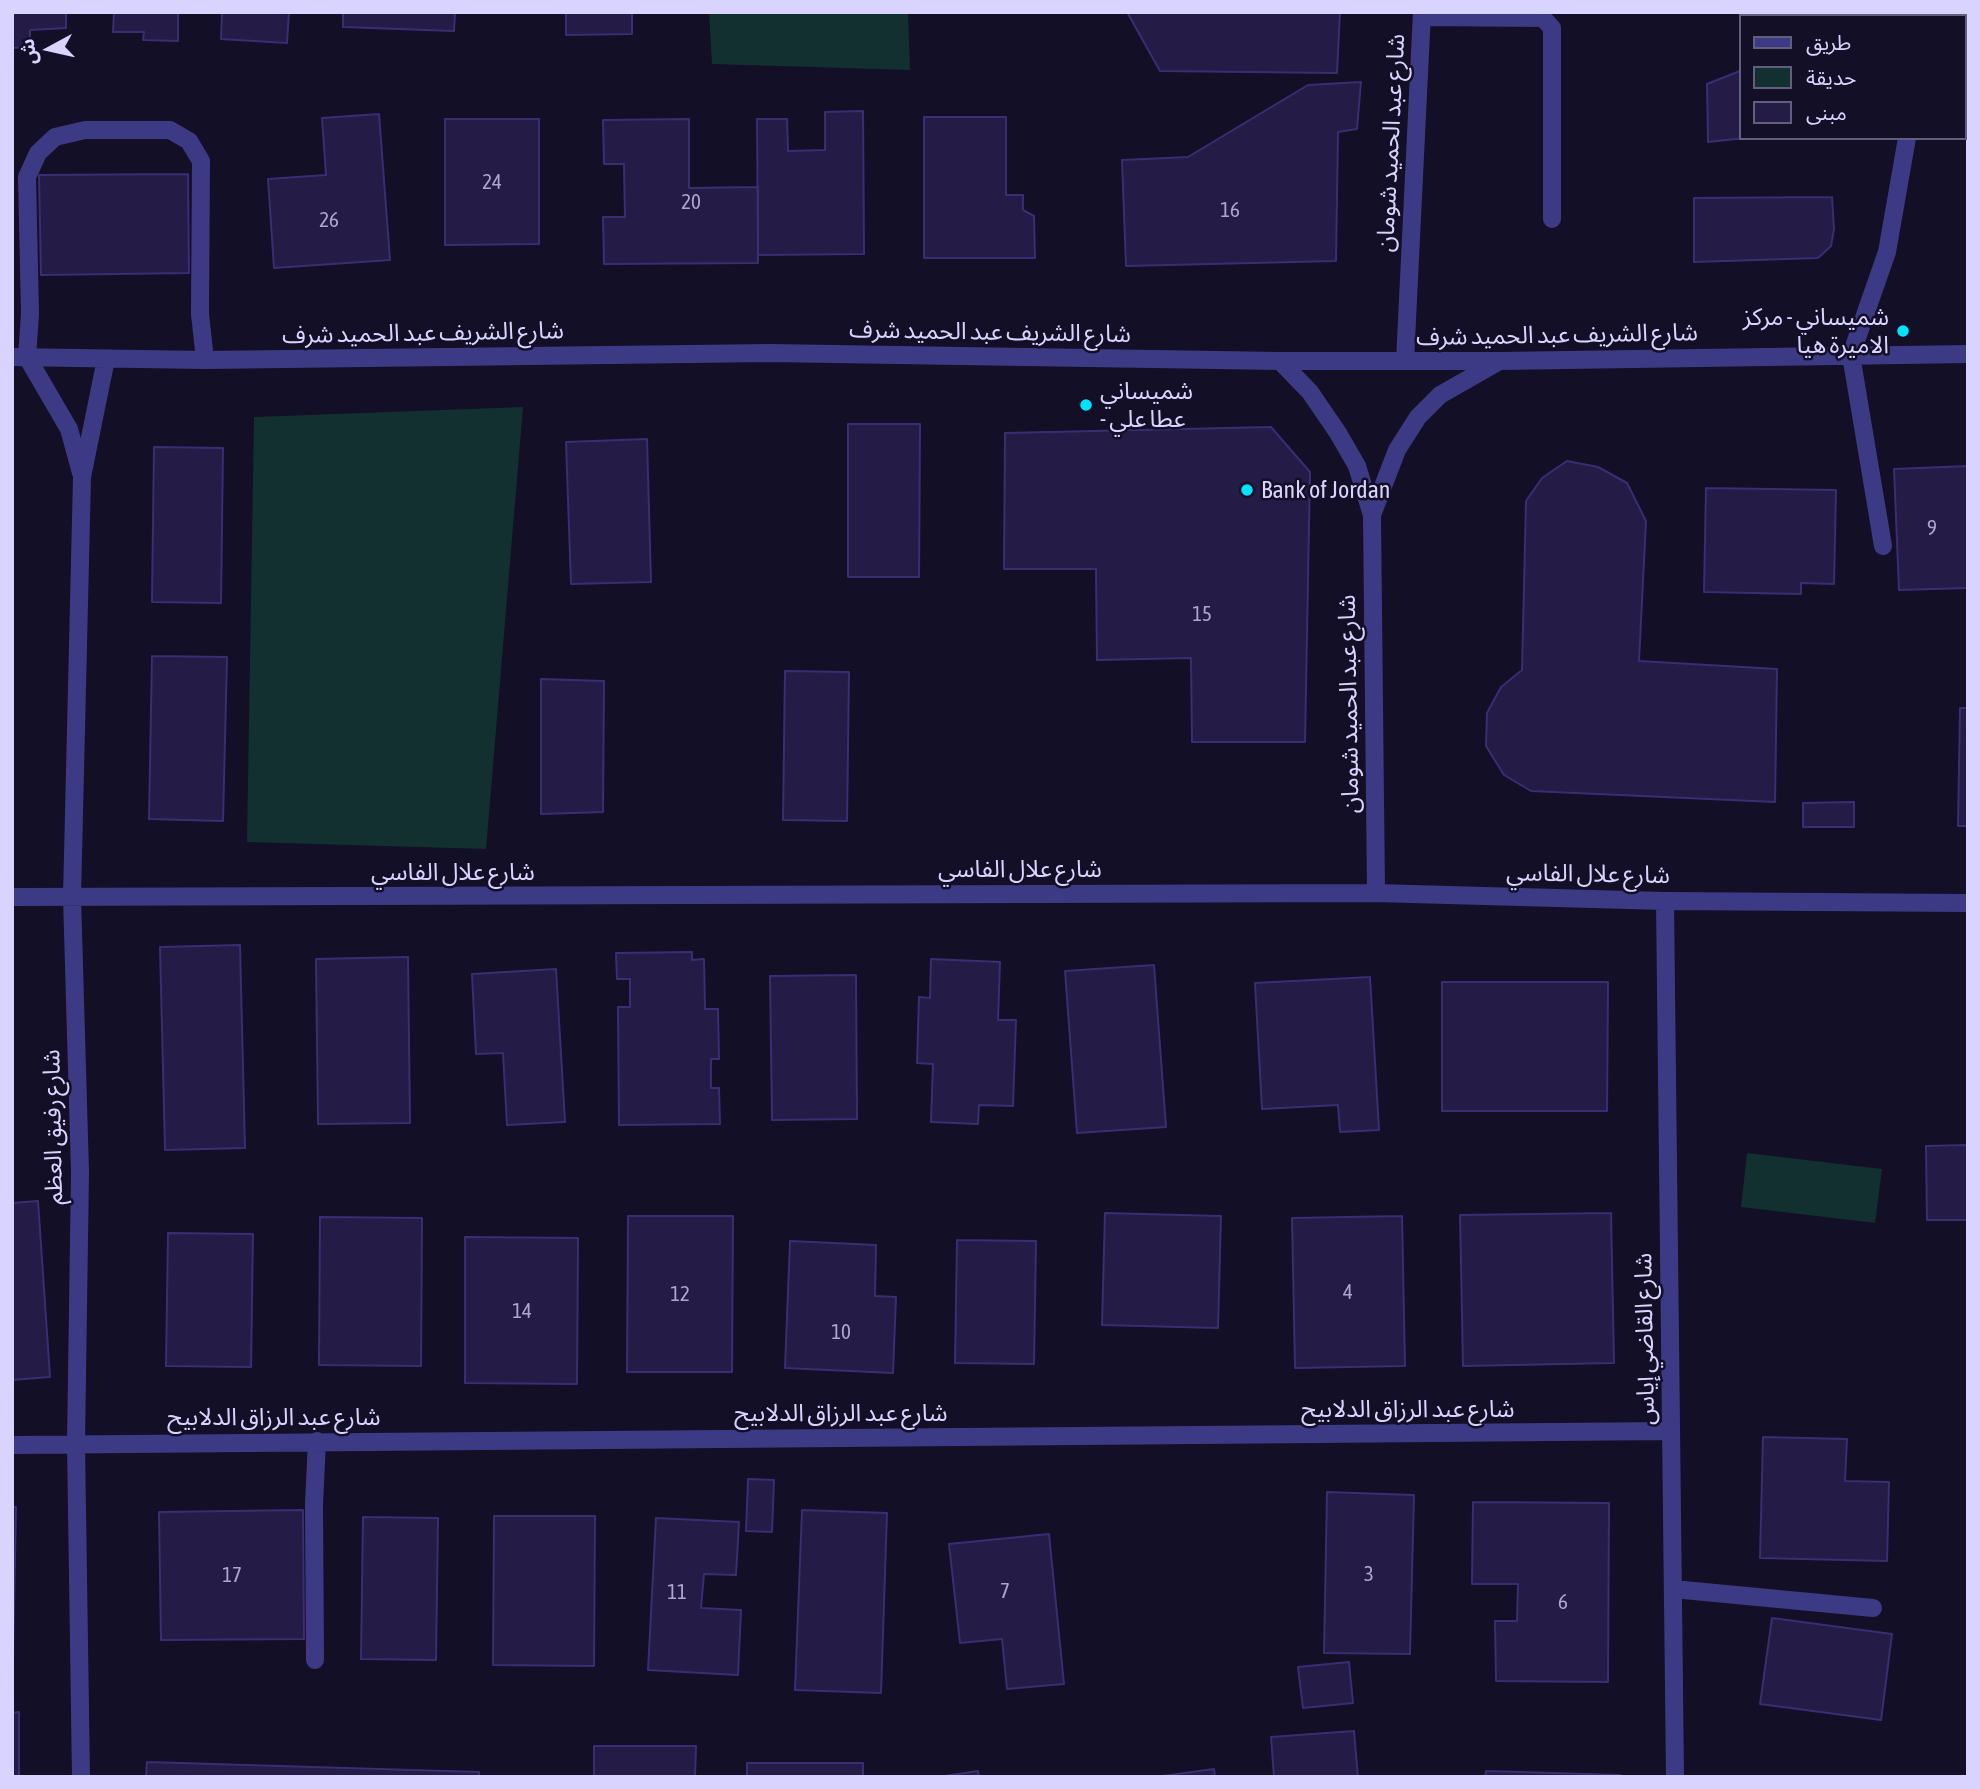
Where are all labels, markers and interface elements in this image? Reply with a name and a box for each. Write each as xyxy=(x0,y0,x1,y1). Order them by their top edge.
north arrow xyxy=(14,14,84,84)
legend xyxy=(1738,14,1966,140)
text: طريق xyxy=(1806,30,1851,54)
street label: شارع عبد الحميد شومان xyxy=(1371,33,1411,253)
text: ش xyxy=(15,38,41,66)
text: حديقة xyxy=(1806,65,1856,89)
text: مبنى xyxy=(1806,100,1847,124)
house number: 24 xyxy=(482,169,502,195)
house number: 20 xyxy=(681,189,701,215)
house number: 16 xyxy=(1220,197,1240,223)
house number: 26 xyxy=(319,207,339,233)
place label: شميساني - مركز الاميرة هيا xyxy=(1743,303,1889,359)
street label: شارع الشريف عبد الحميد شرف xyxy=(849,315,1131,349)
street label: شارع الشريف عبد الحميد شرف xyxy=(282,316,564,350)
street label: شارع الشريف عبد الحميد شرف xyxy=(1416,318,1698,352)
marker: شميساني - مركز الاميرة هيا xyxy=(1895,323,1911,339)
place label: شميساني - عطا علي xyxy=(1100,377,1193,433)
marker: شميساني - عطا علي xyxy=(1078,397,1094,413)
place label: Bank of Jordan xyxy=(1261,476,1390,504)
marker: Bank of Jordan xyxy=(1239,482,1255,498)
house number: 9 xyxy=(1927,515,1937,541)
street label: شارع عبد الحميد شومان xyxy=(1333,594,1365,814)
house number: 15 xyxy=(1192,601,1212,627)
street label: شارع علال الفاسي xyxy=(938,855,1102,883)
street label: شارع علال الفاسي xyxy=(371,858,535,886)
street label: شارع علال الفاسي xyxy=(1506,858,1670,890)
street label: شارع رفيق العظم xyxy=(37,1049,69,1205)
street label: شارع القاضي إياس xyxy=(1629,1253,1661,1425)
house number: 4 xyxy=(1343,1279,1353,1305)
house number: 12 xyxy=(670,1281,690,1307)
house number: 14 xyxy=(512,1298,532,1324)
house number: 10 xyxy=(831,1319,851,1345)
street label: شارع عبد الرزاق الدلابيح xyxy=(1301,1395,1515,1423)
street label: شارع عبد الرزاق الدلابيح xyxy=(734,1399,948,1427)
street label: شارع عبد الرزاق الدلابيح xyxy=(167,1403,381,1431)
house number: 3 xyxy=(1364,1561,1374,1587)
house number: 17 xyxy=(222,1562,242,1588)
house number: 7 xyxy=(1000,1578,1010,1604)
house number: 11 xyxy=(667,1579,687,1605)
house number: 6 xyxy=(1558,1589,1568,1615)

